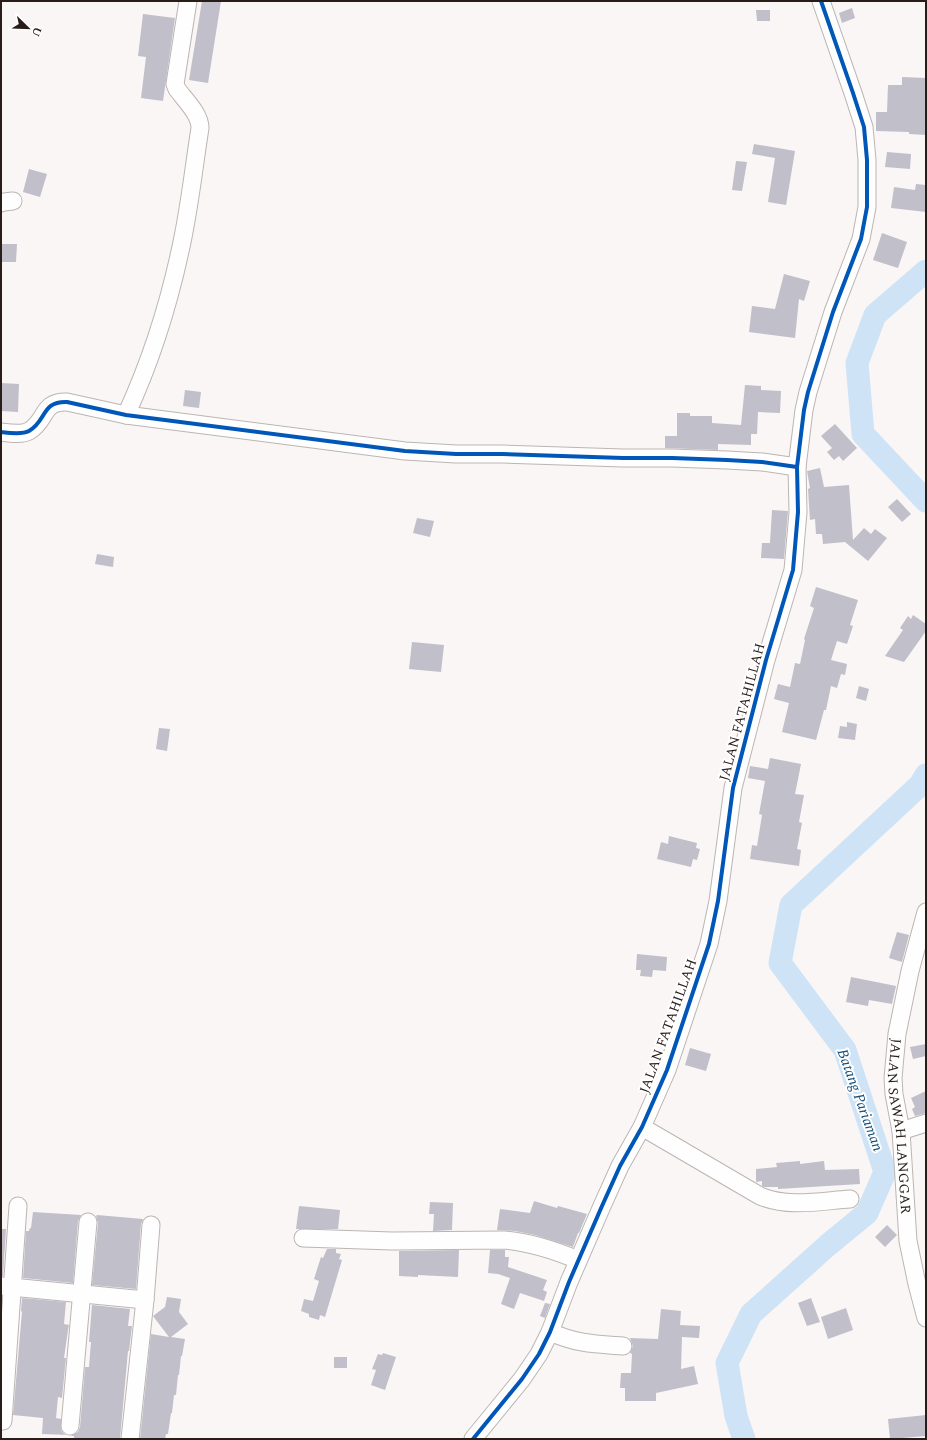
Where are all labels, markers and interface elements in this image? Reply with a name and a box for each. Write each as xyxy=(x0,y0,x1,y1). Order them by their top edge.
north arrow xyxy=(8,8,48,48)
text: U xyxy=(27,24,46,39)
street label: JALAN FATAHILLAH xyxy=(713,641,771,783)
street label: JALAN FATAHILLAH xyxy=(634,956,702,1096)
street label: JALAN SAWAH LANGGAR xyxy=(882,1037,917,1215)
water label: Batang Pariaman xyxy=(831,1045,889,1155)

